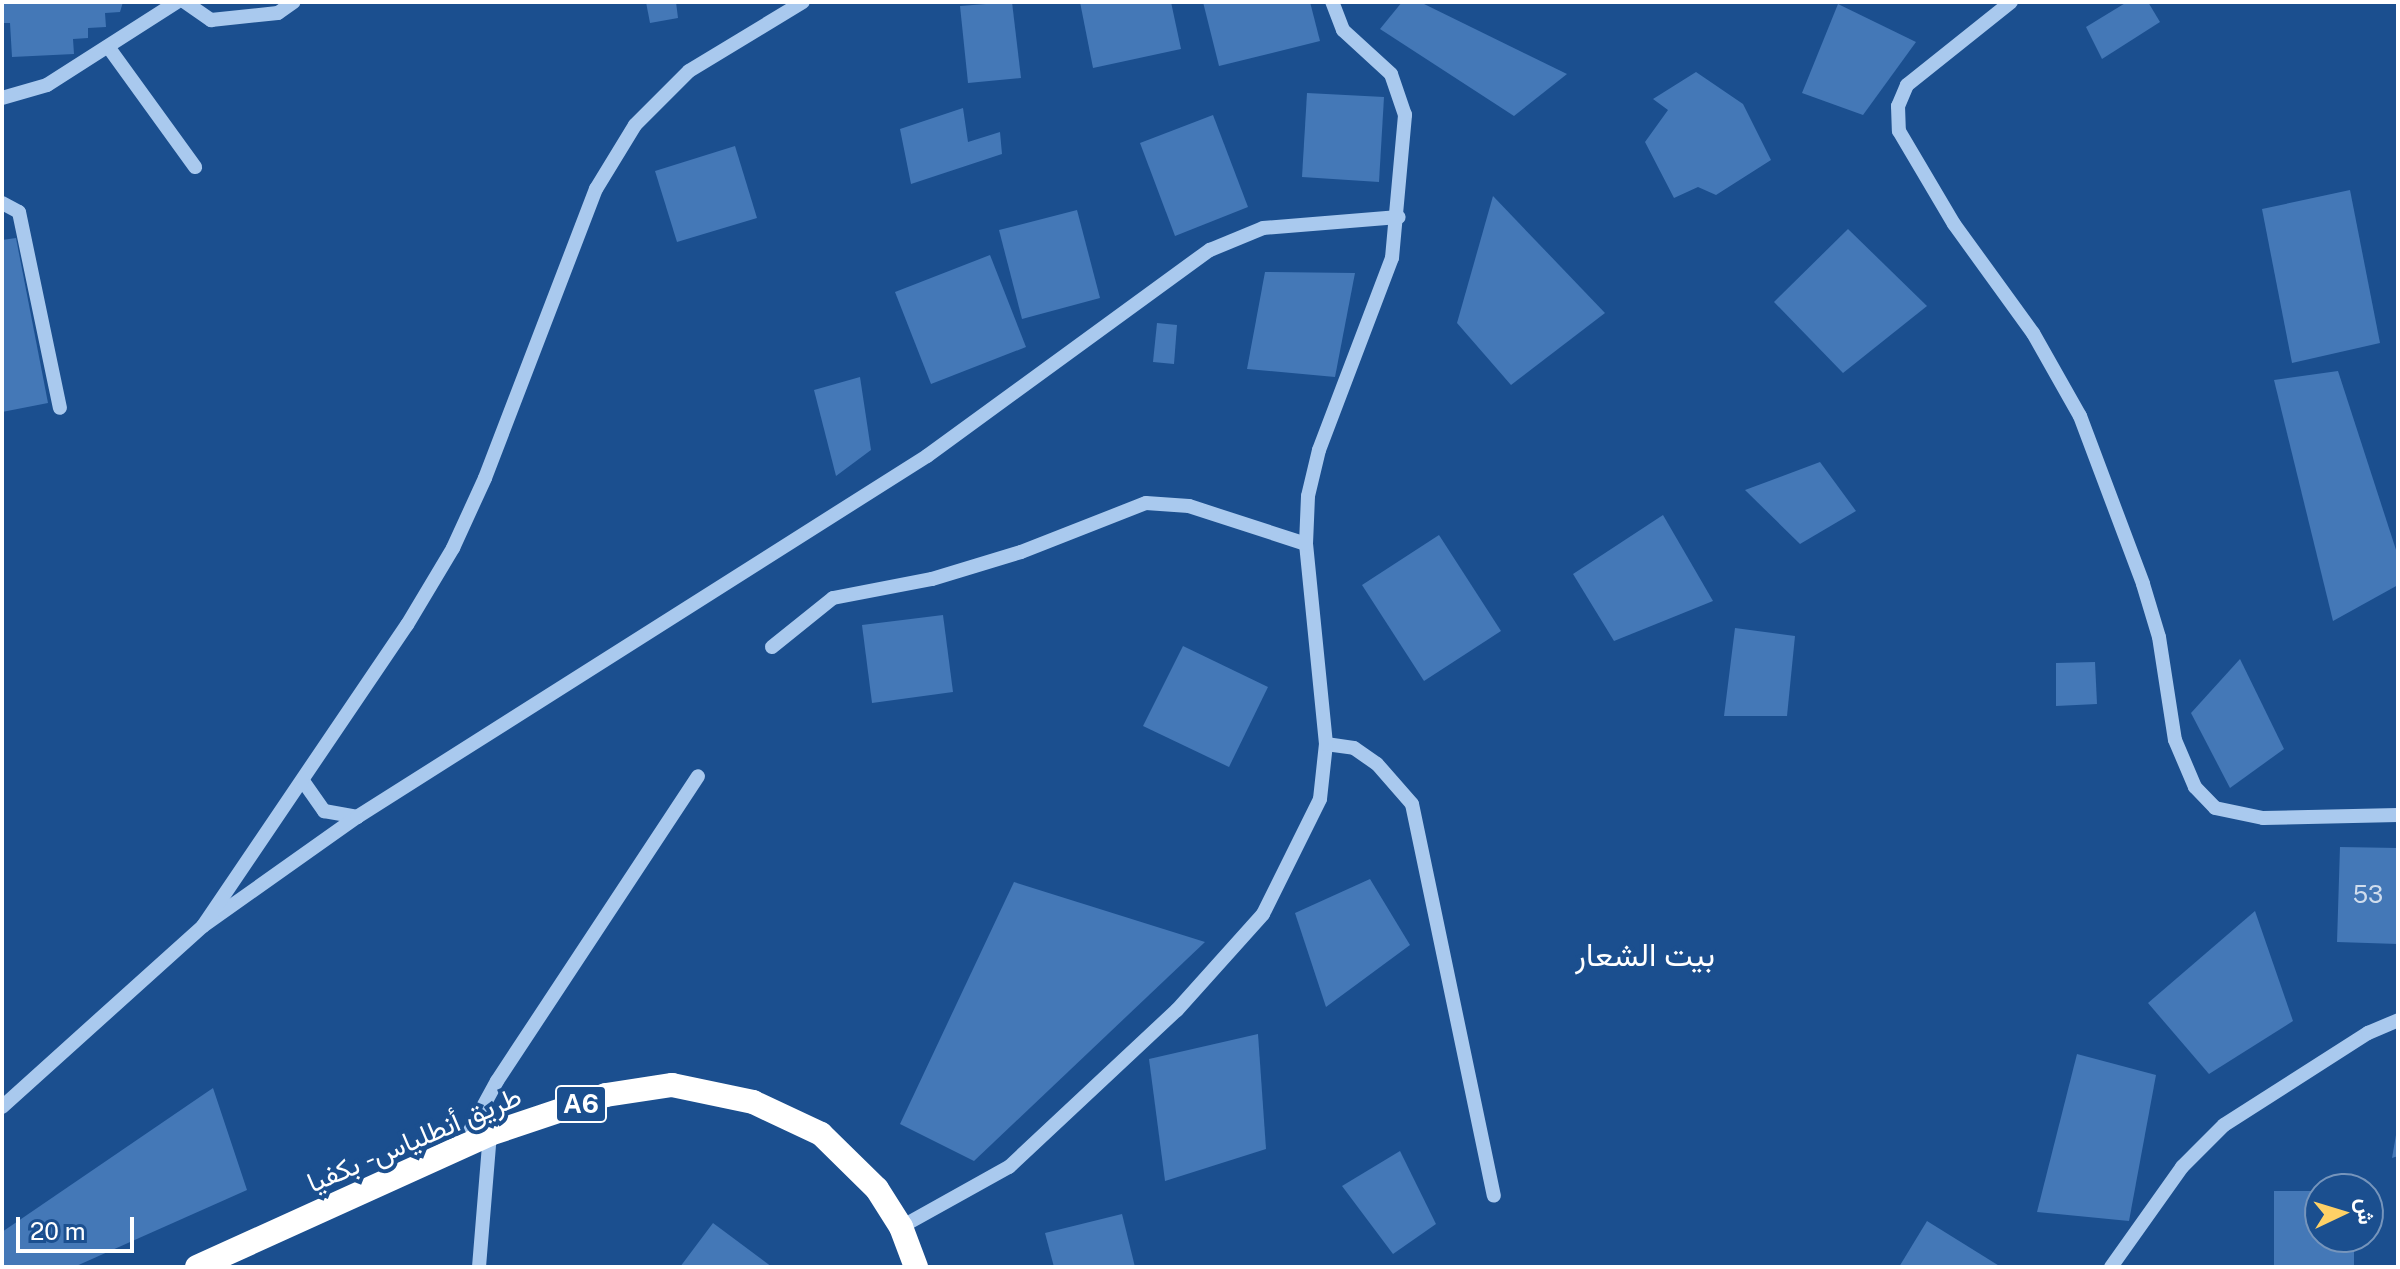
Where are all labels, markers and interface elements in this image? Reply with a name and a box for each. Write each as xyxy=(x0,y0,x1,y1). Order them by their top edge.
house number: 53 xyxy=(2353,881,2383,909)
district label: بيت الشعار xyxy=(1575,936,1715,974)
street label: طريق أنطلياس - بكفيا xyxy=(298,1077,530,1201)
road number: A6 xyxy=(555,1082,607,1126)
north arrow xyxy=(2304,1173,2384,1253)
text: ش xyxy=(2352,1197,2380,1226)
scale bar xyxy=(20,1201,138,1251)
text: 20 m xyxy=(30,1217,86,1245)

